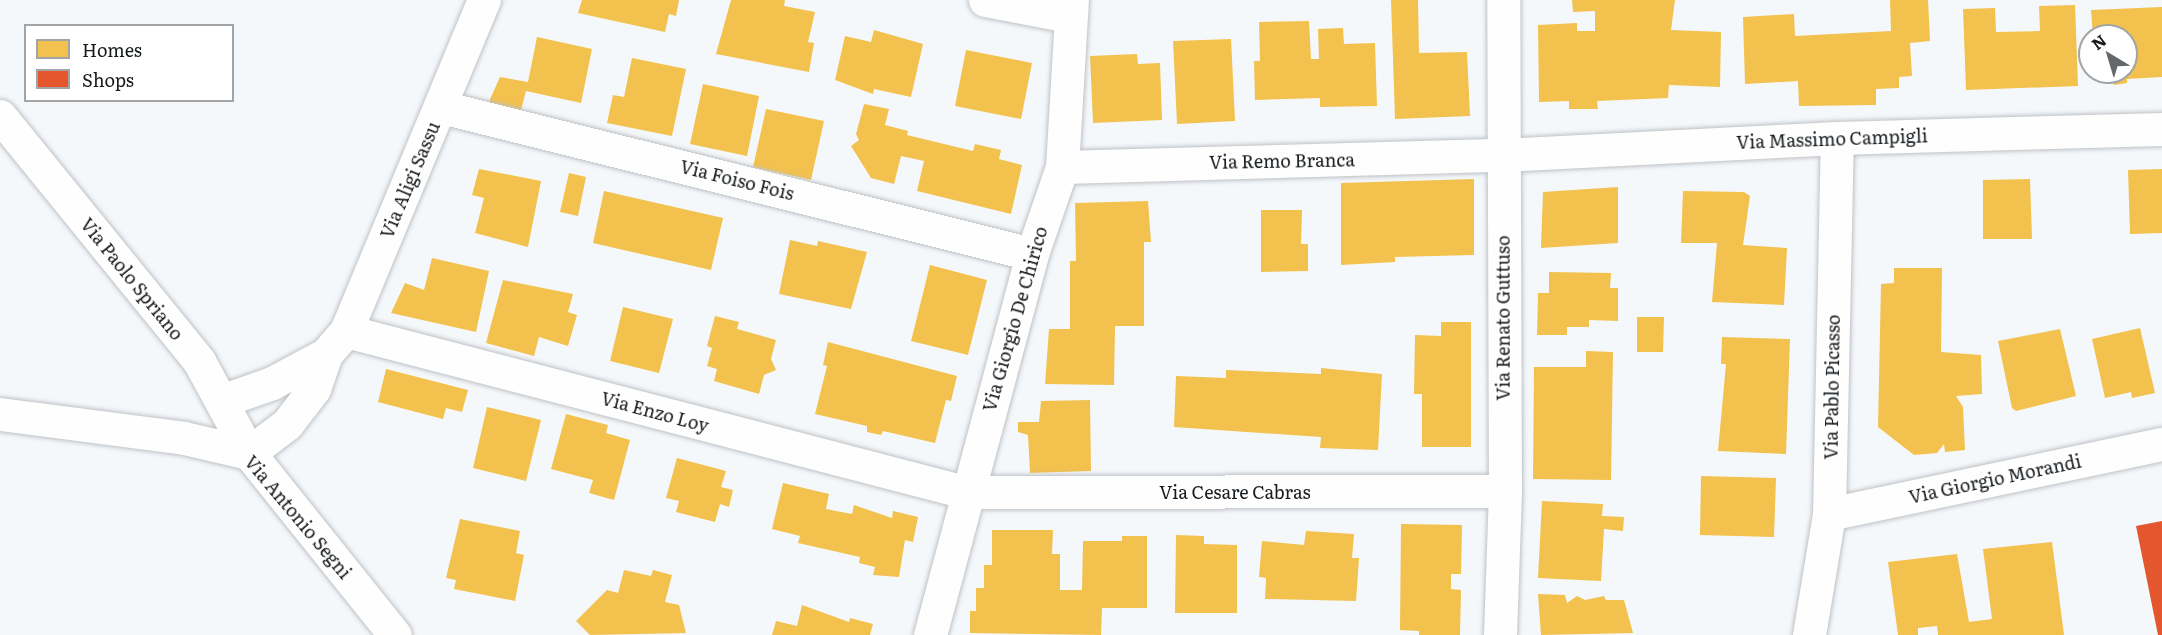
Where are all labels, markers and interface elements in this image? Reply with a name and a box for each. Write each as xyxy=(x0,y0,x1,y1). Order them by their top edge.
legend xyxy=(24,24,234,102)
north arrow xyxy=(2078,24,2138,84)
text: N xyxy=(2085,28,2111,55)
text: Homes xyxy=(82,36,142,63)
text: Shops xyxy=(82,66,134,93)
street label: Via Aligi Sassu xyxy=(376,118,444,242)
street label: Via Massimo Campigli xyxy=(1736,125,1928,153)
street label: Via Remo Branca xyxy=(1209,149,1355,173)
street label: Via Foiso Fois xyxy=(678,155,796,205)
street label: Via Paolo Spriano xyxy=(76,213,188,345)
street label: Via Giorgio De Chirico xyxy=(978,224,1052,414)
street label: Via Renato Guttuso xyxy=(1492,235,1514,401)
street label: Via Pablo Picasso xyxy=(1820,314,1844,460)
street label: Via Enzo Loy xyxy=(599,387,711,437)
street label: Via Giorgio Morandi xyxy=(1907,450,2083,508)
street label: Via Antonio Segni xyxy=(240,451,356,583)
street label: Via Cesare Cabras xyxy=(1159,481,1311,503)

